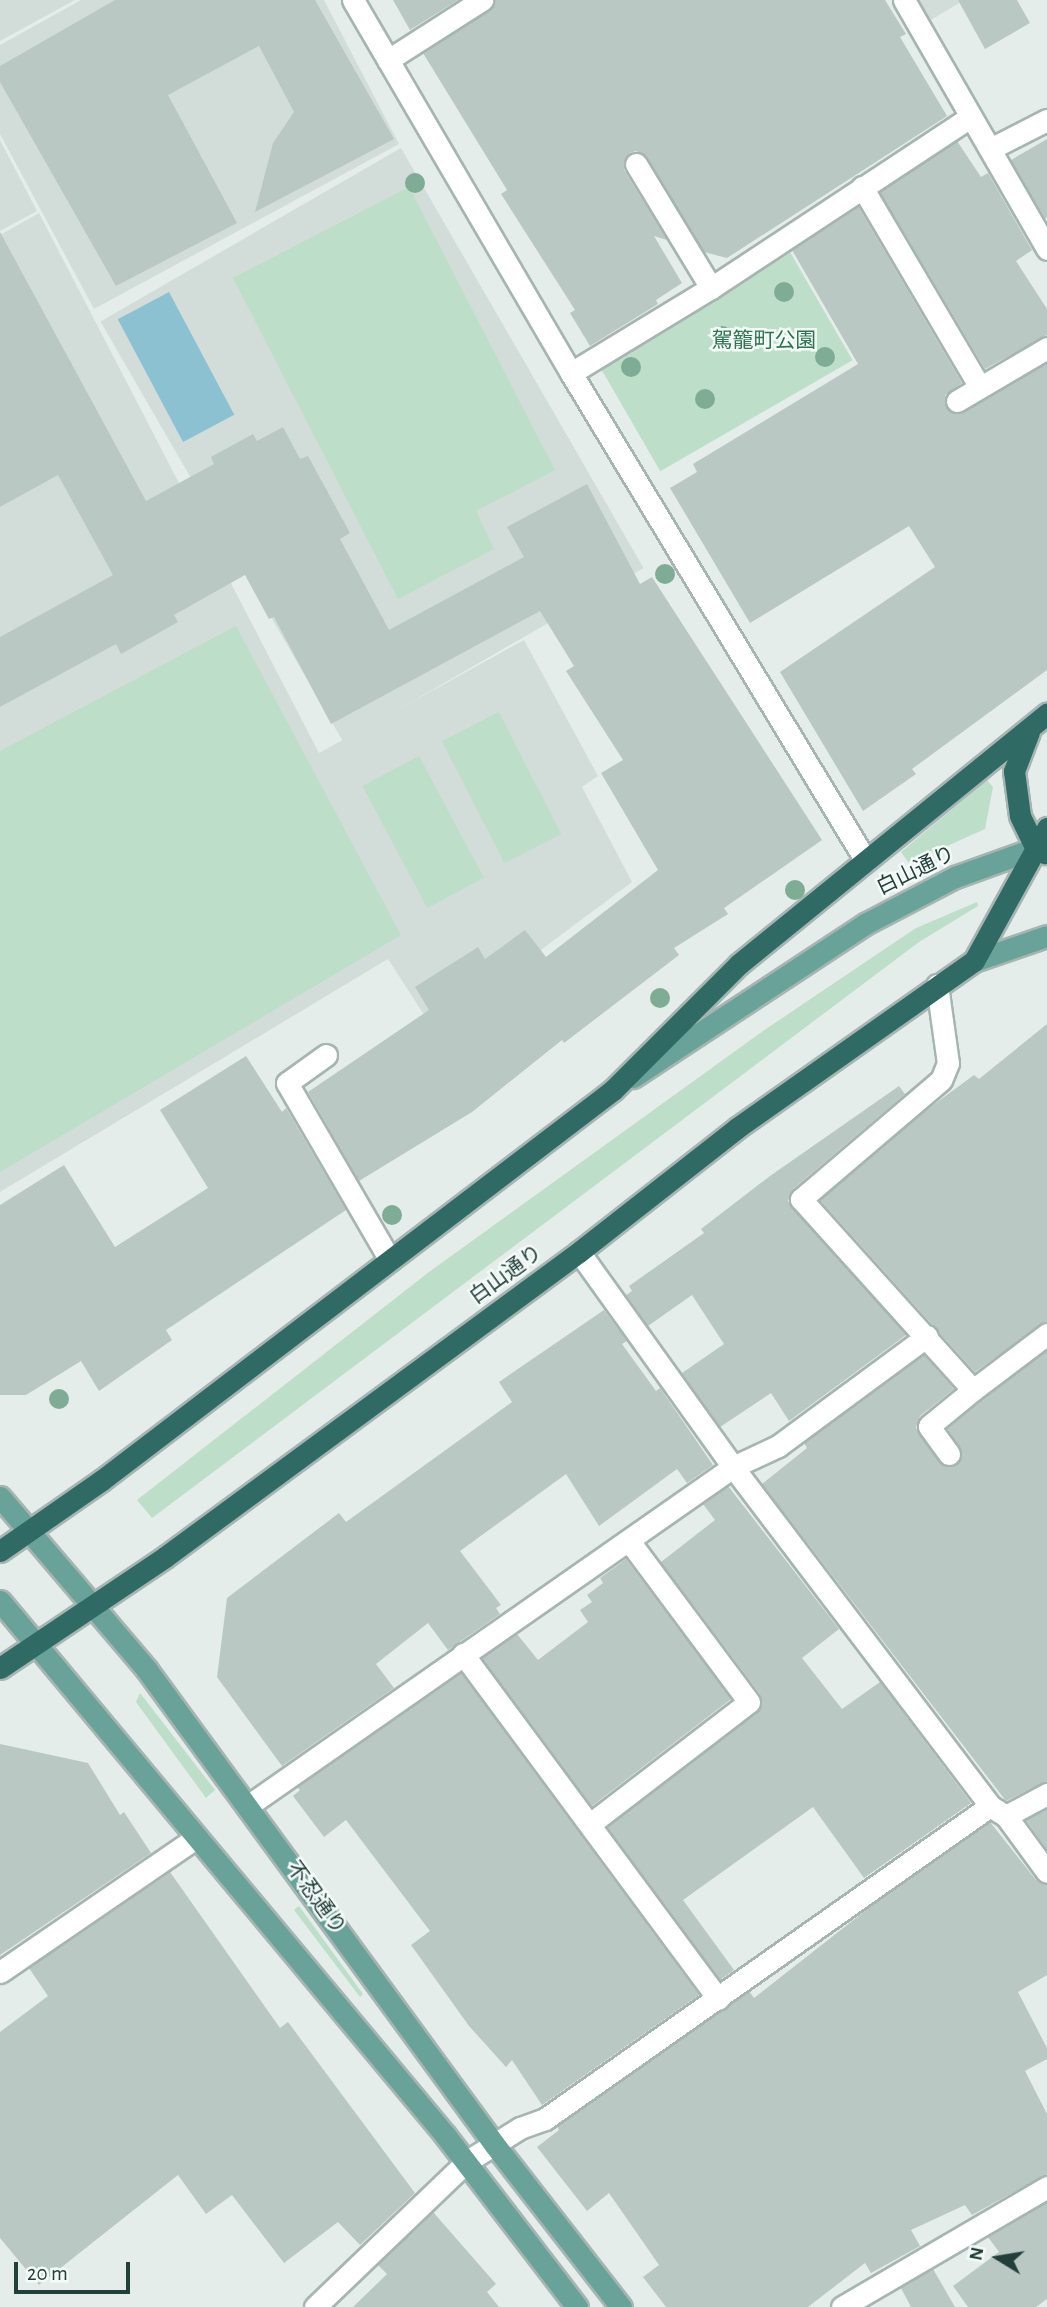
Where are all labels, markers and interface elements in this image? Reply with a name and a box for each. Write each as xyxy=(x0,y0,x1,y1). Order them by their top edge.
park label: 駕籠町公園 xyxy=(712,328,816,354)
street label: 白山通り xyxy=(873,841,959,901)
street label: 白山通り xyxy=(465,1240,547,1310)
street label: 不忍通り xyxy=(281,1857,351,1939)
north arrow xyxy=(963,2223,1033,2293)
text: N xyxy=(966,2246,987,2262)
scale bar xyxy=(18,2248,133,2292)
text: 20 m xyxy=(27,2263,68,2284)

